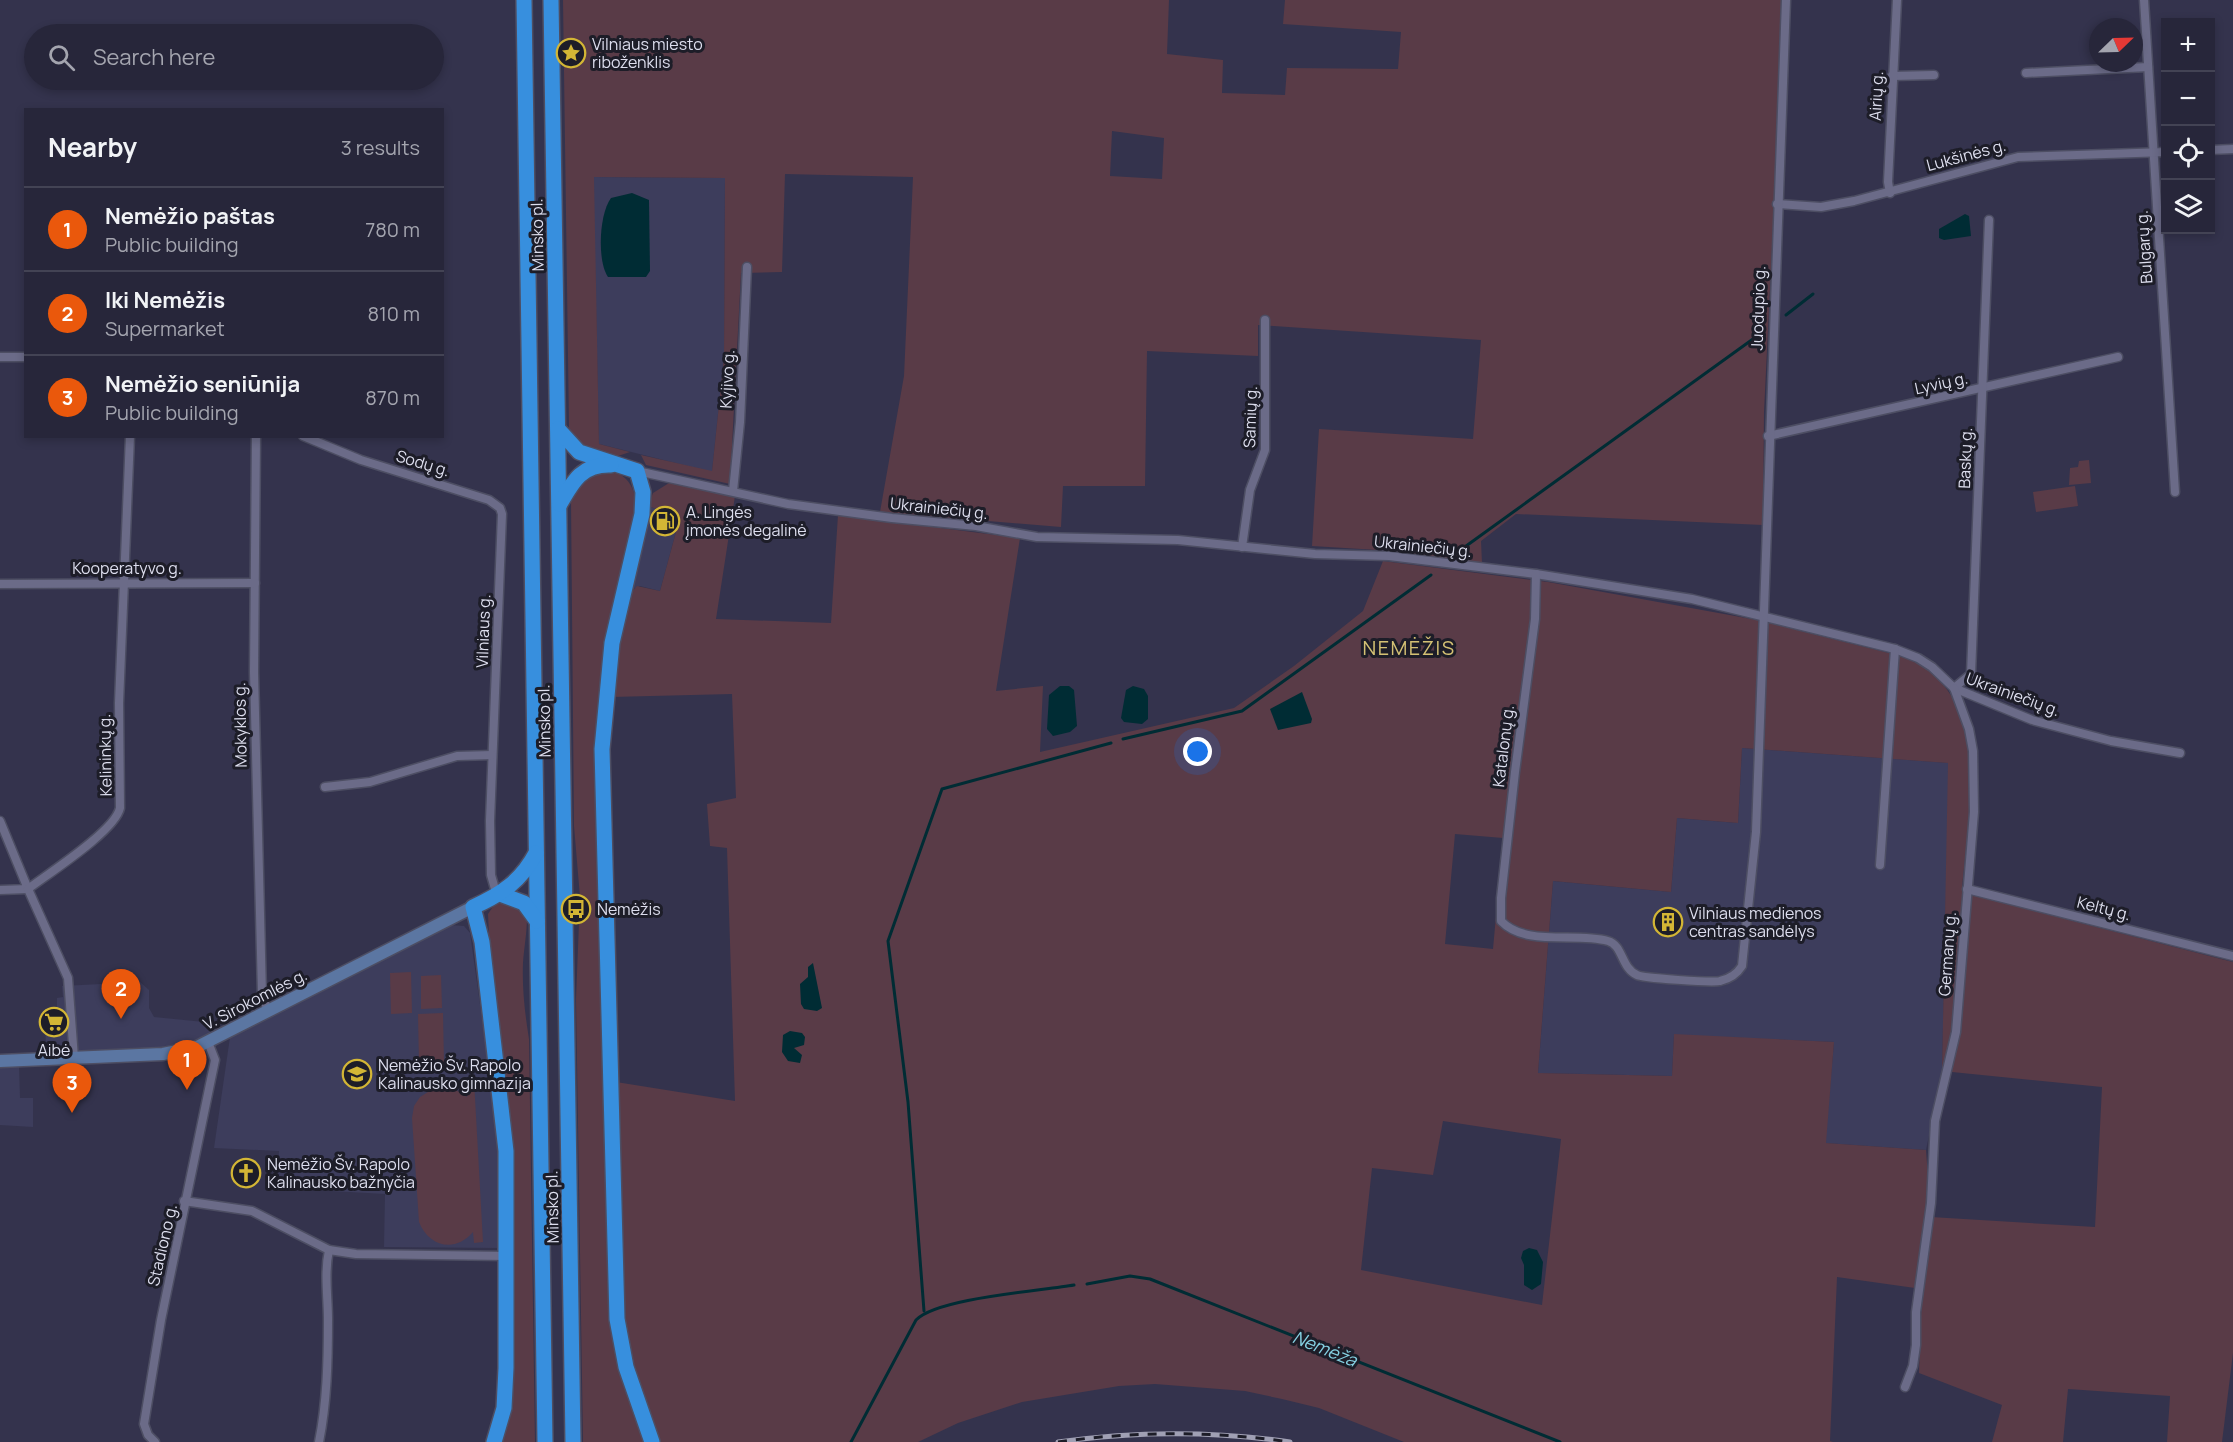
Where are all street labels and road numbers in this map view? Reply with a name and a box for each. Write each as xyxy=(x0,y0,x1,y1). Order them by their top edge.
street label: Airių g. xyxy=(1864,71,1888,121)
street label: Lukšinės g. xyxy=(1924,134,2008,176)
street label: Minsko pl. xyxy=(525,198,549,272)
street label: Bulgarų g. xyxy=(2130,210,2158,284)
street label: Juodupio g. xyxy=(1746,265,1770,351)
street label: Kyjivo g. xyxy=(714,349,740,409)
street label: Lyvių g. xyxy=(1912,367,1970,399)
street label: Samių g. xyxy=(1238,385,1262,449)
street label: Baskų g. xyxy=(1953,427,1977,489)
street label: Sodų g. xyxy=(393,444,453,482)
street label: Ukrainiečių g. xyxy=(889,492,989,524)
street label: Ukrainiečių g. xyxy=(1373,530,1473,562)
street label: Kooperatyvo g. xyxy=(72,557,182,579)
street label: Vilniaus g. xyxy=(471,594,495,668)
street label: Ukrainiečių g. xyxy=(1963,667,2063,721)
street label: Mokyklos g. xyxy=(228,682,252,768)
street label: Minsko pl. xyxy=(532,684,556,758)
street label: Katalonų g. xyxy=(1487,704,1519,788)
street label: Kelininkų g. xyxy=(93,714,117,796)
street label: Keltų g. xyxy=(2075,891,2133,925)
street label: Germanų g. xyxy=(1933,911,1961,997)
street label: V. Sirokomlės g. xyxy=(199,963,311,1035)
street label: Minsko pl. xyxy=(540,1170,564,1244)
street label: Stadiono g. xyxy=(142,1202,182,1288)

